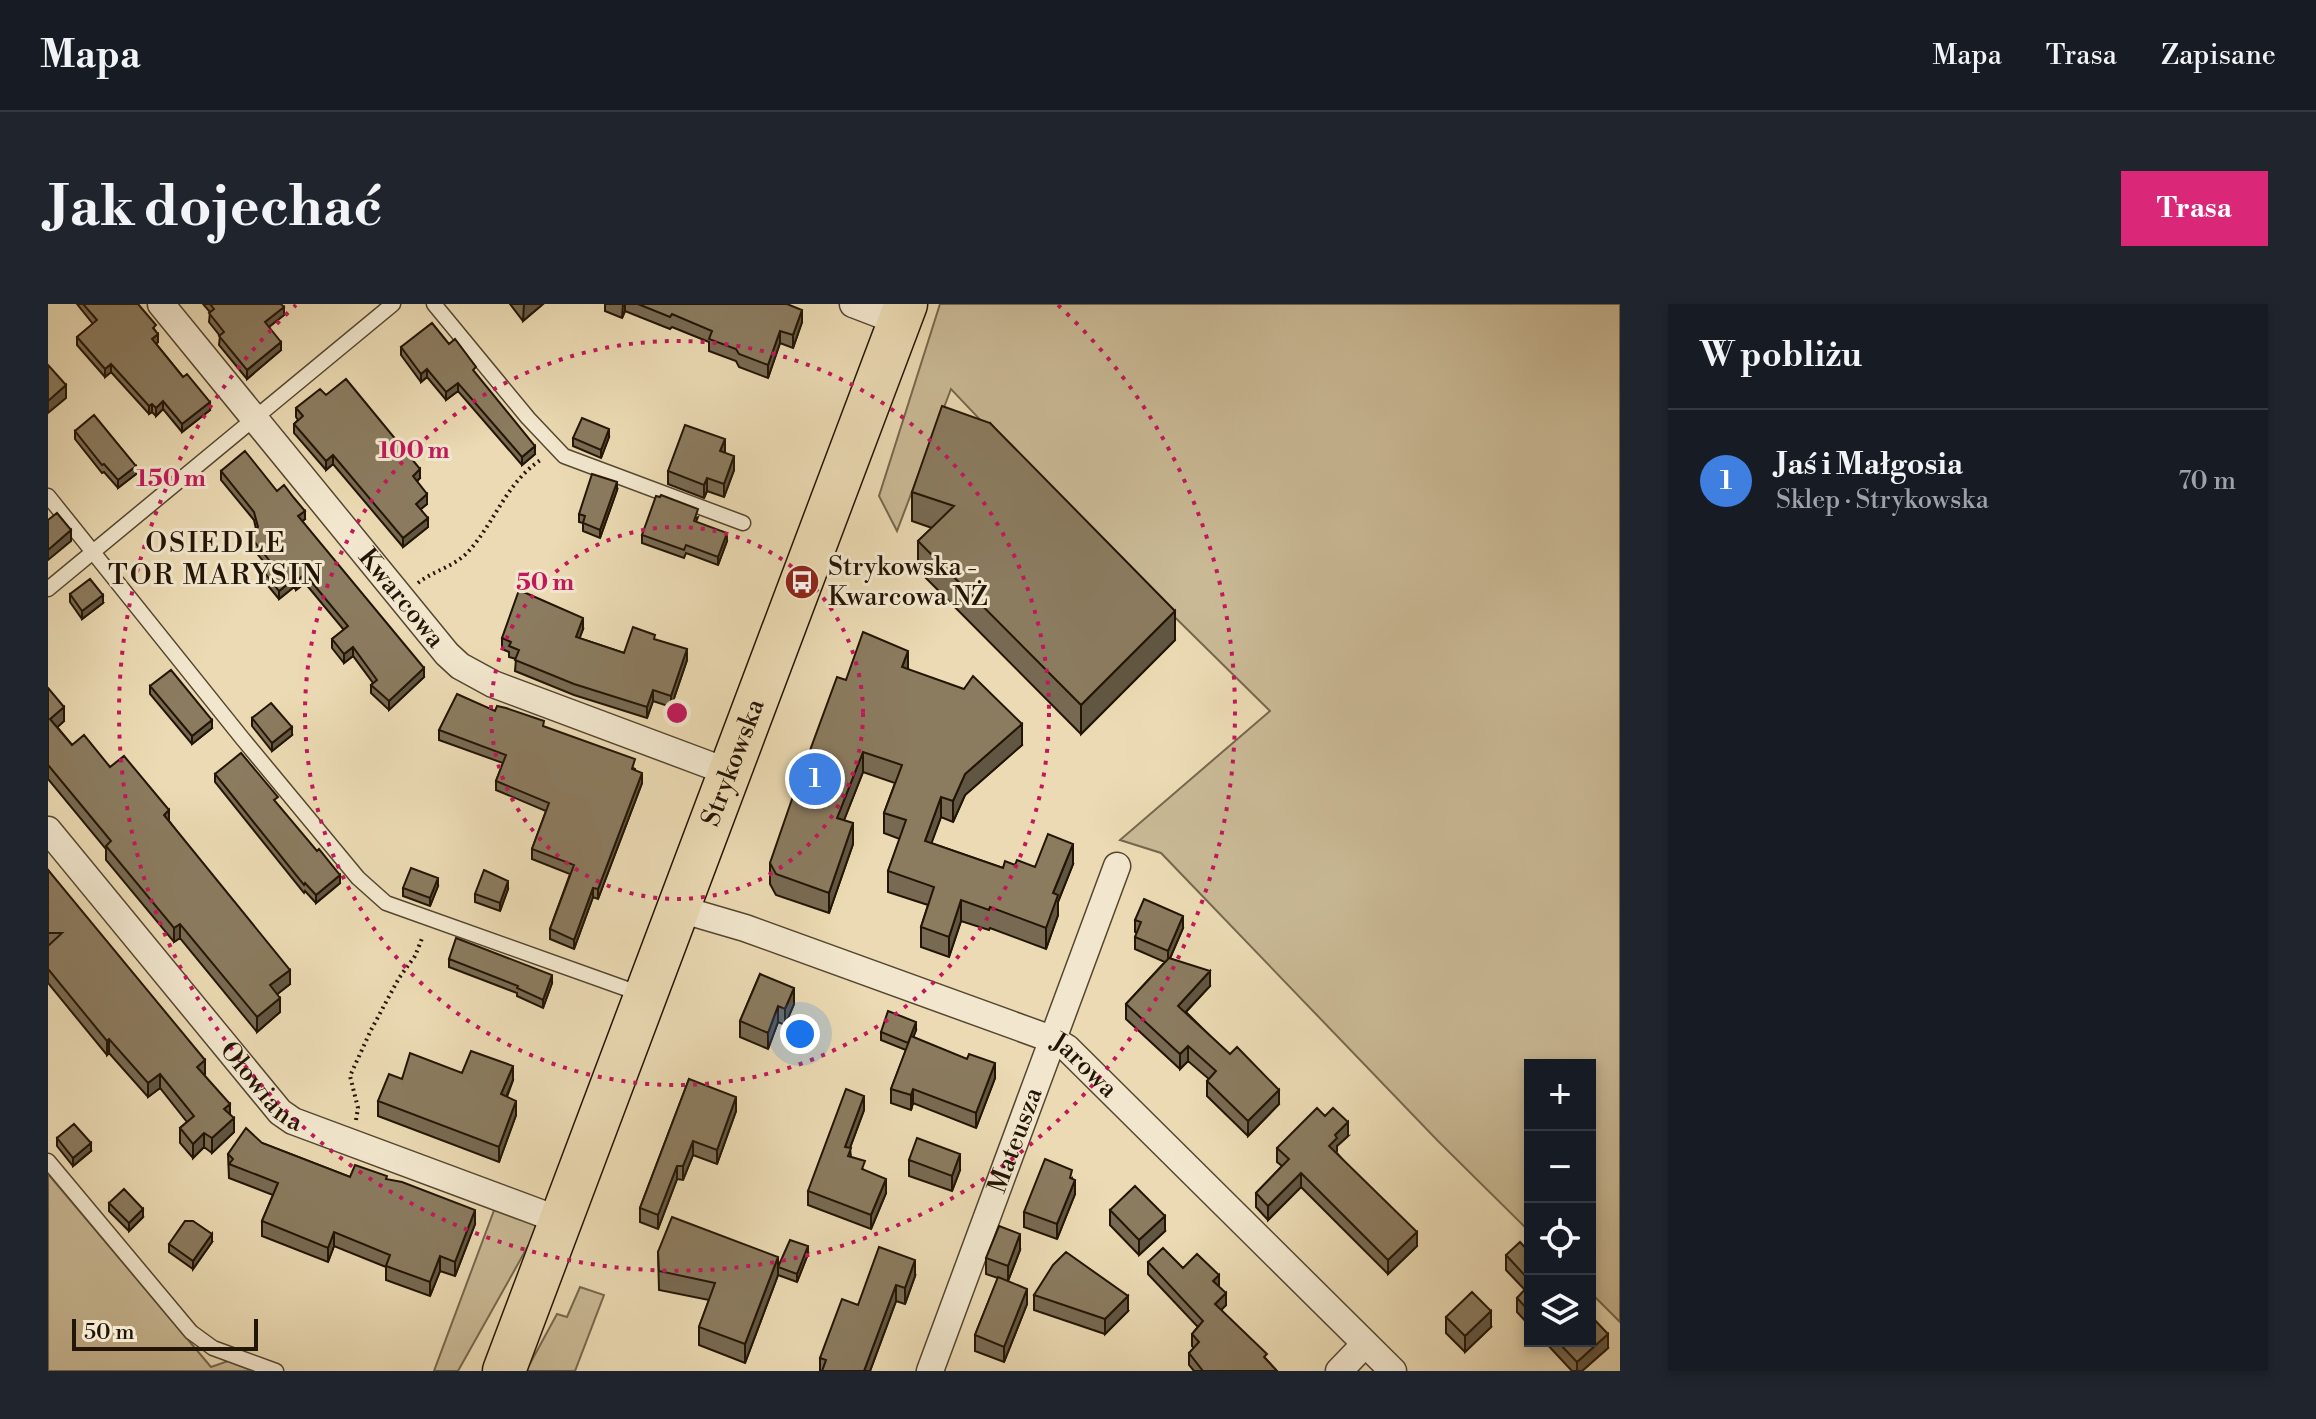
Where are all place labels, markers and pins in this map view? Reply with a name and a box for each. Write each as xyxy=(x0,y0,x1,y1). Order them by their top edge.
place label: Strykowska - Kwarcowa NŻ xyxy=(828,551,988,613)
bus stop icon: Strykowska - Kwarcowa NŻ xyxy=(783,563,821,601)
centre of rings xyxy=(663,699,691,727)
pin: 1 xyxy=(789,749,841,809)

